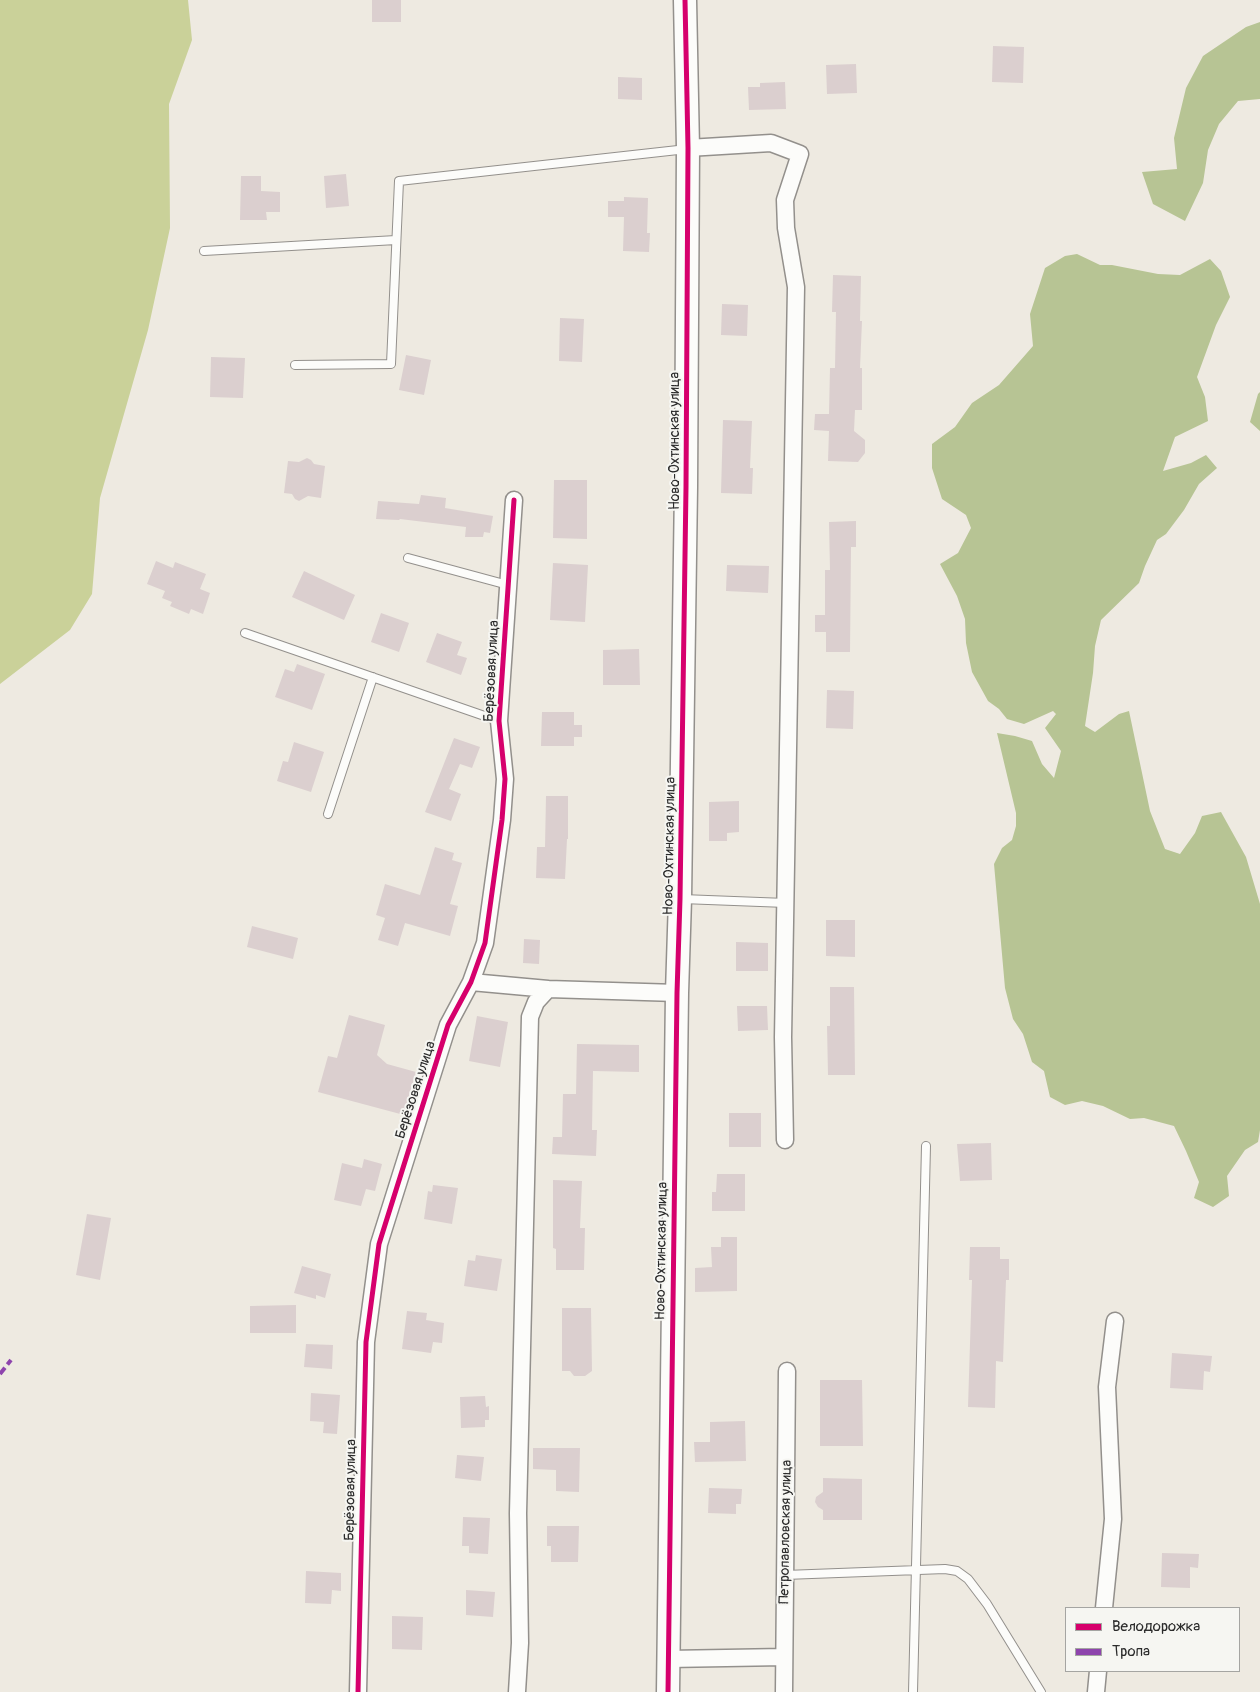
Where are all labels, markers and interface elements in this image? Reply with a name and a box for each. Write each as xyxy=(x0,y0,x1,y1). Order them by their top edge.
street label: Ново-Охтинская улица xyxy=(667,372,683,510)
street label: Берёзовая улица xyxy=(481,620,503,722)
street label: Ново-Охтинская улица xyxy=(660,777,680,915)
street label: Берёзовая улица xyxy=(392,1039,440,1141)
street label: Ново-Охтинская улица xyxy=(652,1182,672,1320)
street label: Берёзовая улица xyxy=(342,1439,360,1541)
street label: Петропавловская улица xyxy=(776,1460,796,1604)
legend xyxy=(1065,1607,1240,1672)
text: Велодорожка xyxy=(1112,1617,1200,1636)
text: Тропа xyxy=(1112,1642,1150,1661)

